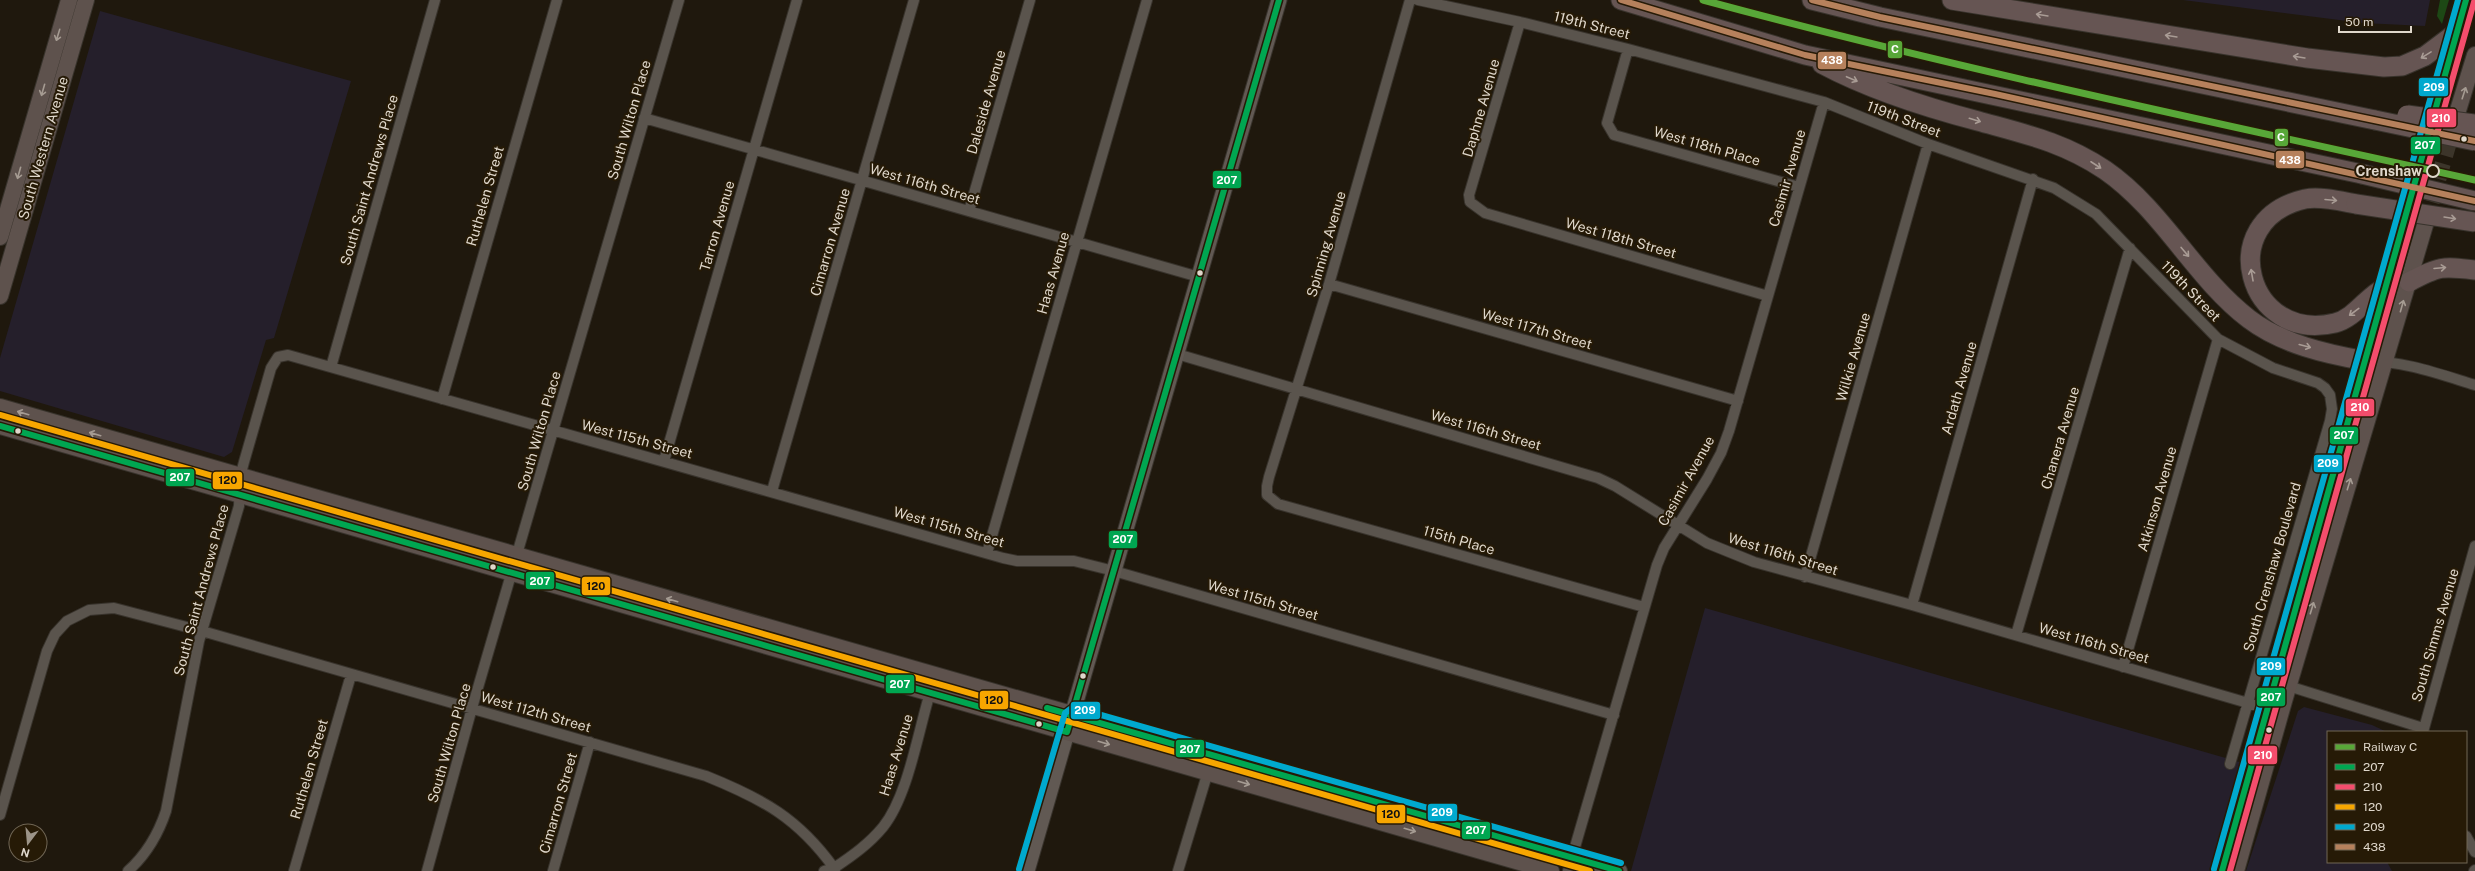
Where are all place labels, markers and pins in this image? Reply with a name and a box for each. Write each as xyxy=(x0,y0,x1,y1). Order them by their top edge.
unlabelled marker xyxy=(2459,134,2469,144)
place label: Crenshaw xyxy=(2356,163,2422,179)
marker: Crenshaw xyxy=(2426,164,2440,178)
unlabelled marker xyxy=(1195,268,1205,278)
unlabelled marker xyxy=(13,426,23,436)
unlabelled marker xyxy=(488,562,498,572)
unlabelled marker xyxy=(1078,671,1088,681)
unlabelled marker xyxy=(1034,719,1044,729)
unlabelled marker xyxy=(2264,725,2274,735)

